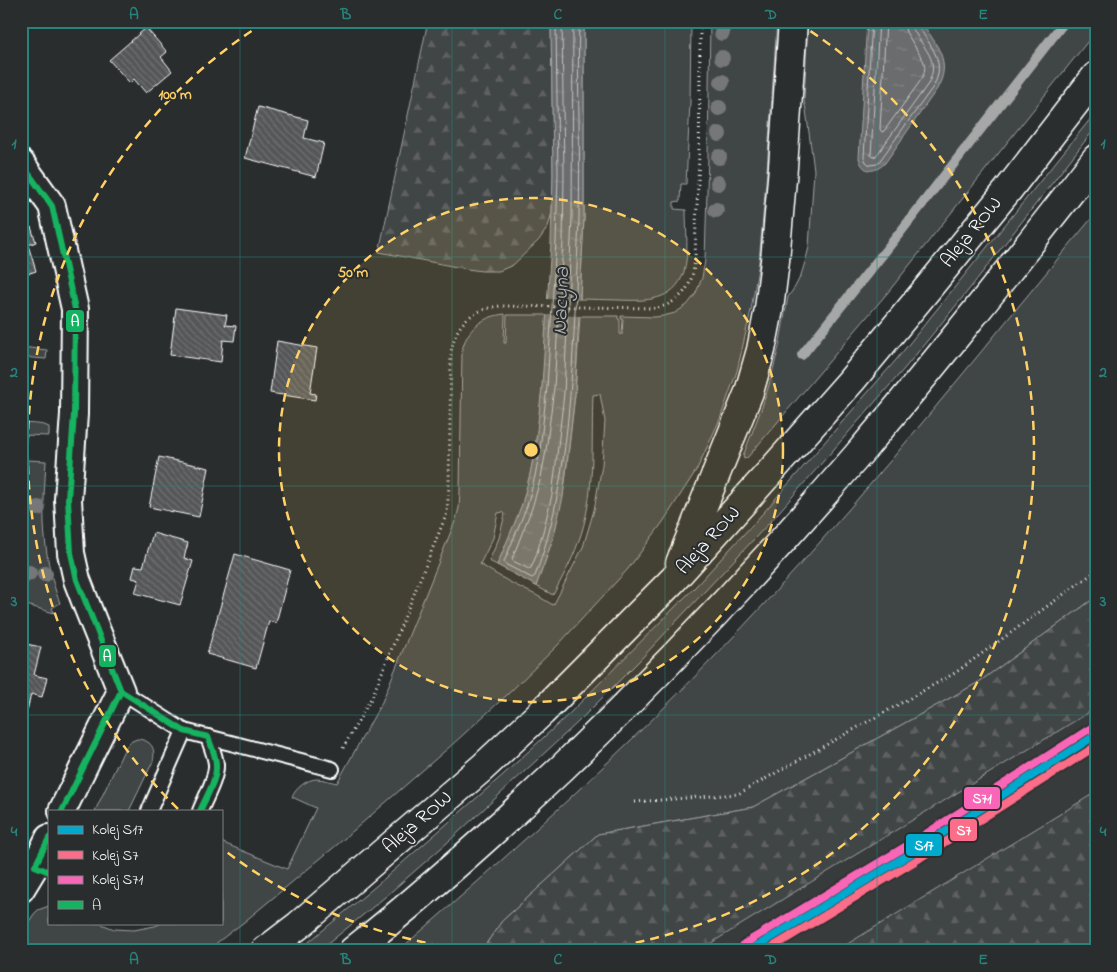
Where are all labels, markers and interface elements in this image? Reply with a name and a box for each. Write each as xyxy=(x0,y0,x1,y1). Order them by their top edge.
text: A xyxy=(129,3,139,27)
text: B xyxy=(340,3,352,27)
text: C xyxy=(554,3,563,27)
text: D xyxy=(764,3,777,27)
text: E xyxy=(978,3,988,27)
text: 100 m xyxy=(158,84,192,106)
text: 1 xyxy=(11,132,17,156)
text: 1 xyxy=(1100,132,1106,156)
street label: Aleja ROW xyxy=(934,191,1010,275)
text: 50 m xyxy=(338,262,369,284)
water label: Nacyna xyxy=(546,266,578,336)
line badge: A xyxy=(65,309,85,333)
text: A xyxy=(71,312,80,333)
text: 2 xyxy=(9,361,18,385)
text: 2 xyxy=(1098,361,1107,385)
centre of rings xyxy=(522,441,540,459)
street label: Aleja ROW xyxy=(670,500,748,582)
text: 3 xyxy=(10,590,18,614)
text: 3 xyxy=(1099,590,1107,614)
line badge: A xyxy=(98,644,117,668)
text: A xyxy=(103,647,112,668)
street label: Aleja ROW xyxy=(377,784,459,862)
line badge: S71 xyxy=(963,786,1001,810)
text: S71 xyxy=(972,789,992,810)
legend xyxy=(48,810,222,924)
line badge: S7 xyxy=(949,818,978,842)
text: Kolej S17 xyxy=(92,819,143,841)
text: 4 xyxy=(10,820,18,844)
text: 4 xyxy=(1099,820,1107,844)
text: S7 xyxy=(957,821,972,842)
line badge: S17 xyxy=(905,833,943,857)
text: S17 xyxy=(914,836,934,857)
text: Kolej S7 xyxy=(92,845,138,867)
text: Kolej S71 xyxy=(92,869,143,891)
text: A xyxy=(92,895,101,917)
text: A xyxy=(129,948,139,972)
text: B xyxy=(340,948,352,972)
text: C xyxy=(554,948,563,972)
text: D xyxy=(764,948,777,972)
text: E xyxy=(978,948,988,972)

